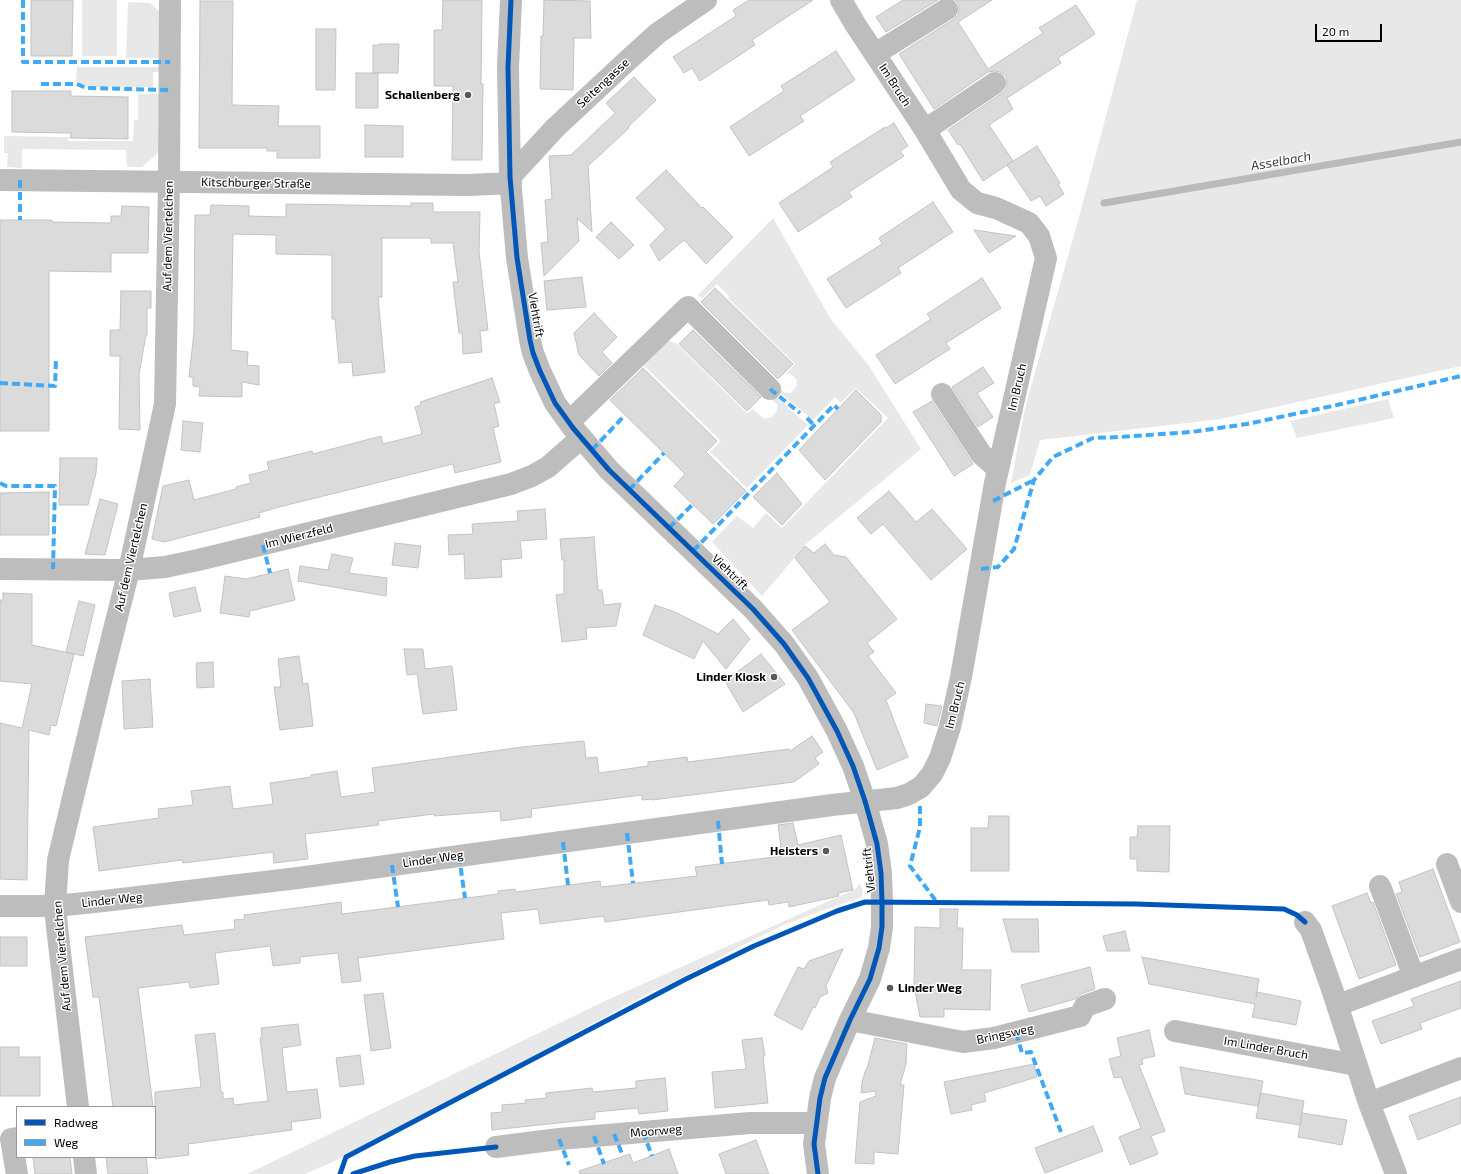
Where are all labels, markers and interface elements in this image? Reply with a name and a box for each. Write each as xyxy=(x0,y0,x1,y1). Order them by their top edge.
scale bar xyxy=(1317,16,1384,42)
text: 20 m xyxy=(1322,24,1349,38)
street label: Seitengasse xyxy=(574,55,632,111)
street label: Im Bruch xyxy=(876,61,914,109)
place label: Schallenberg xyxy=(385,88,460,102)
marker: Schallenberg xyxy=(463,90,473,100)
water label: Asselbach xyxy=(1250,148,1312,174)
street label: Kitschburger Straße xyxy=(201,175,311,191)
street label: Auf dem Viertelchen xyxy=(160,181,176,291)
street label: Viehtrift xyxy=(525,291,547,339)
street label: Im Bruch xyxy=(1005,362,1029,412)
street label: Auf dem Viertelchen xyxy=(112,502,150,612)
street label: Im Wierzfeld xyxy=(264,521,334,551)
street label: Viehtrift xyxy=(709,551,751,593)
place label: Linder Kiosk xyxy=(696,670,766,684)
marker: Linder Kiosk xyxy=(769,672,779,682)
street label: Im Bruch xyxy=(942,680,968,730)
place label: Heisters xyxy=(770,844,818,858)
marker: Heisters xyxy=(821,846,831,856)
street label: Viehtrift xyxy=(859,847,879,893)
street label: Linder Weg xyxy=(402,848,464,870)
street label: Linder Weg xyxy=(81,890,143,910)
street label: Auf dem Viertelchen xyxy=(50,900,74,1012)
place label: Linder Weg xyxy=(898,981,962,995)
marker: Linder Weg xyxy=(885,983,895,993)
street label: Bringsweg xyxy=(975,1021,1035,1047)
street label: Im Linder Bruch xyxy=(1223,1034,1309,1062)
legend xyxy=(16,1106,156,1158)
text: Radweg xyxy=(54,1115,98,1129)
street label: Moorweg xyxy=(629,1122,683,1140)
text: Weg xyxy=(54,1135,78,1149)

